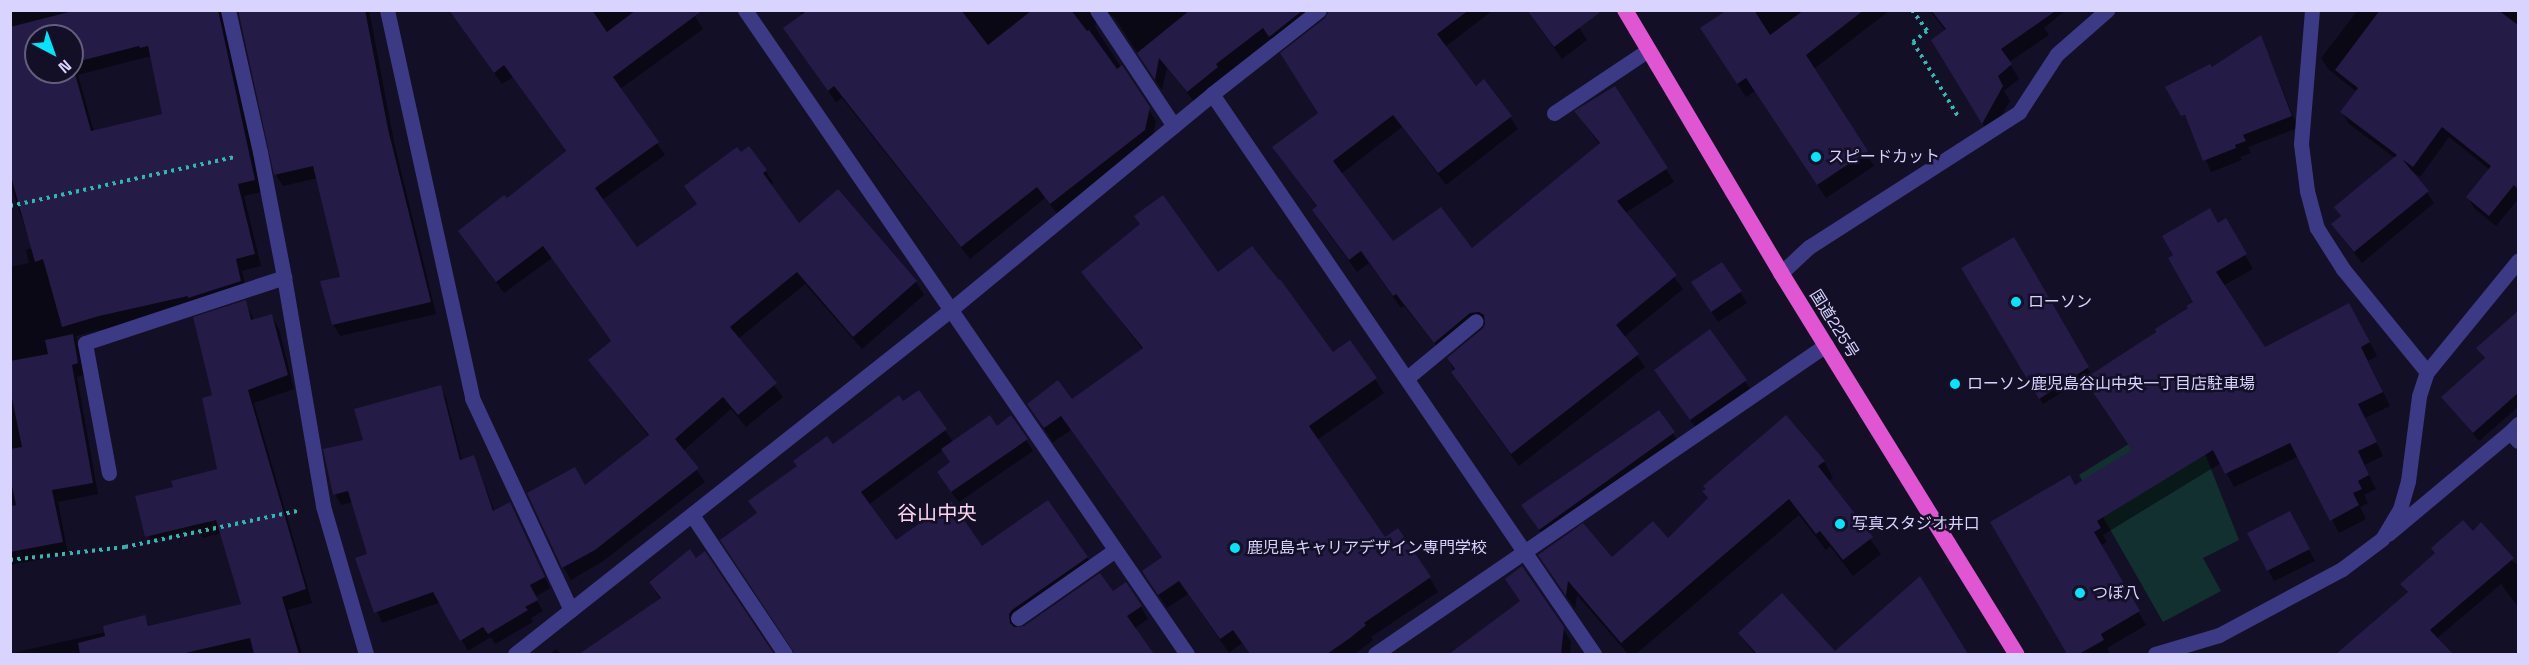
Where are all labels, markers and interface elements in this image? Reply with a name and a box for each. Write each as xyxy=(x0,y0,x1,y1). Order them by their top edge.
north arrow xyxy=(24,24,84,84)
text: N xyxy=(54,55,76,78)
place label: スピードカット xyxy=(1828,147,1940,167)
marker: スピードカット xyxy=(1809,150,1823,164)
street label: 国道225号 xyxy=(1805,286,1863,362)
place label: ローソン xyxy=(2028,292,2092,312)
marker: ローソン xyxy=(2009,295,2023,309)
place label: ローソン鹿児島谷山中央一丁目店駐車場 xyxy=(1967,374,2255,394)
marker: ローソン鹿児島谷山中央一丁目店駐車場 xyxy=(1948,377,1962,391)
district label: 谷山中央 xyxy=(897,501,977,525)
place label: 写真スタジオ井口 xyxy=(1852,514,1980,534)
marker: 写真スタジオ井口 xyxy=(1833,517,1847,531)
place label: 鹿児島キャリアデザイン専門学校 xyxy=(1247,538,1487,558)
marker: 鹿児島キャリアデザイン専門学校 xyxy=(1228,541,1242,555)
place label: つぼ八 xyxy=(2092,583,2140,603)
marker: つぼ八 xyxy=(2073,586,2087,600)

